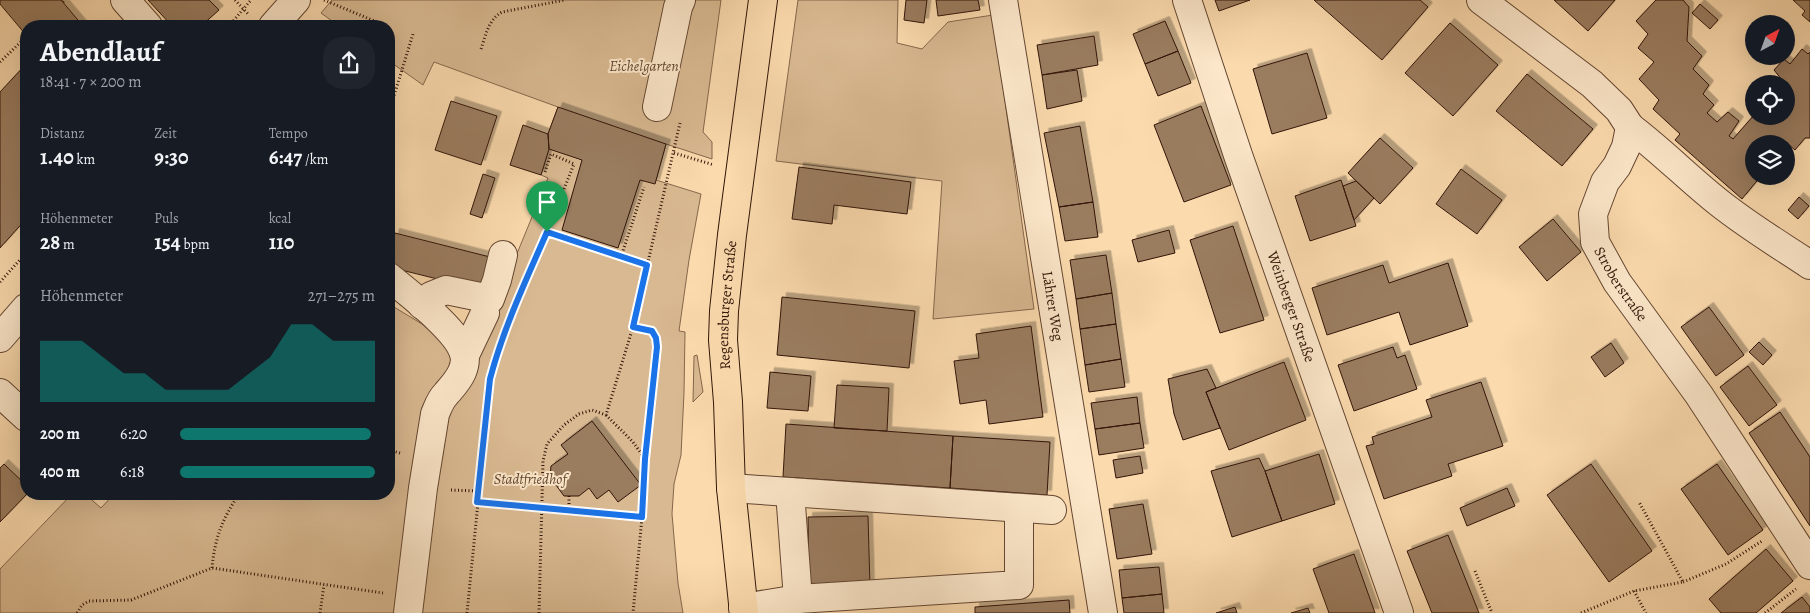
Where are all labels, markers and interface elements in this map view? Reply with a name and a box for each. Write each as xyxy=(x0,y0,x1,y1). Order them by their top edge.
north arrow xyxy=(1745,15,1795,65)
map controls xyxy=(1745,15,1795,185)
text: Abendlauf xyxy=(40,33,161,71)
button: share xyxy=(323,37,375,89)
park label: Eichelgarten xyxy=(609,56,679,76)
text: 18:41 · 7 × 200 m xyxy=(40,71,142,93)
button: locate xyxy=(1745,75,1795,125)
text: Distanz xyxy=(40,124,85,143)
text: Zeit xyxy=(154,124,177,143)
text: Tempo xyxy=(269,124,308,143)
button: layers xyxy=(1745,135,1795,185)
text: 1.40 xyxy=(40,143,74,171)
text: 9:30 xyxy=(154,143,189,171)
text: 6:47 xyxy=(269,143,302,171)
text: km xyxy=(74,150,95,169)
text: /km xyxy=(302,150,328,169)
pin xyxy=(526,181,568,232)
icon: arrive xyxy=(533,188,561,216)
text: Höhenmeter xyxy=(40,209,113,228)
text: Puls xyxy=(154,209,179,228)
text: kcal xyxy=(269,209,291,228)
text: 28 xyxy=(40,228,60,256)
text: 154 xyxy=(154,228,181,256)
text: 110 xyxy=(269,228,294,256)
text: m xyxy=(60,235,75,254)
text: bpm xyxy=(181,235,210,254)
street label: Regensburger Straße xyxy=(713,239,741,370)
street label: Stroberstraße xyxy=(1589,243,1653,326)
street label: Weinberger Straße xyxy=(1262,248,1320,365)
street label: Lährer Weg xyxy=(1037,269,1069,343)
text: Höhenmeter xyxy=(40,285,123,307)
text: 271–275 m xyxy=(308,285,375,307)
text: 200 m xyxy=(40,423,80,445)
text: 6:20 xyxy=(120,423,147,445)
text: 400 m xyxy=(40,461,80,483)
text: 6:18 xyxy=(120,461,144,483)
park label: Stadtfriedhof xyxy=(494,469,569,489)

